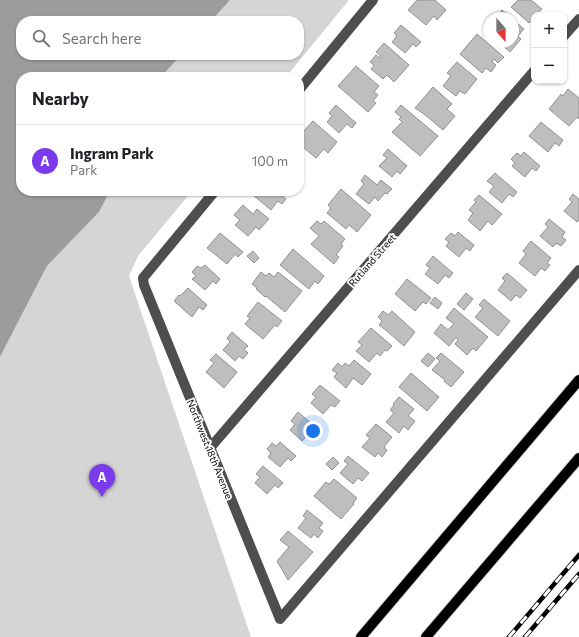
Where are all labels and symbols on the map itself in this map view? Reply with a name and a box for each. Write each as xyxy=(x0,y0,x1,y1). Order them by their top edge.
north arrow xyxy=(483,12,519,48)
street label: Rutland Street xyxy=(346,231,398,289)
street label: Northwest 18th Avenue xyxy=(185,397,235,501)
your location xyxy=(303,421,323,441)
pin: A xyxy=(89,464,115,497)

